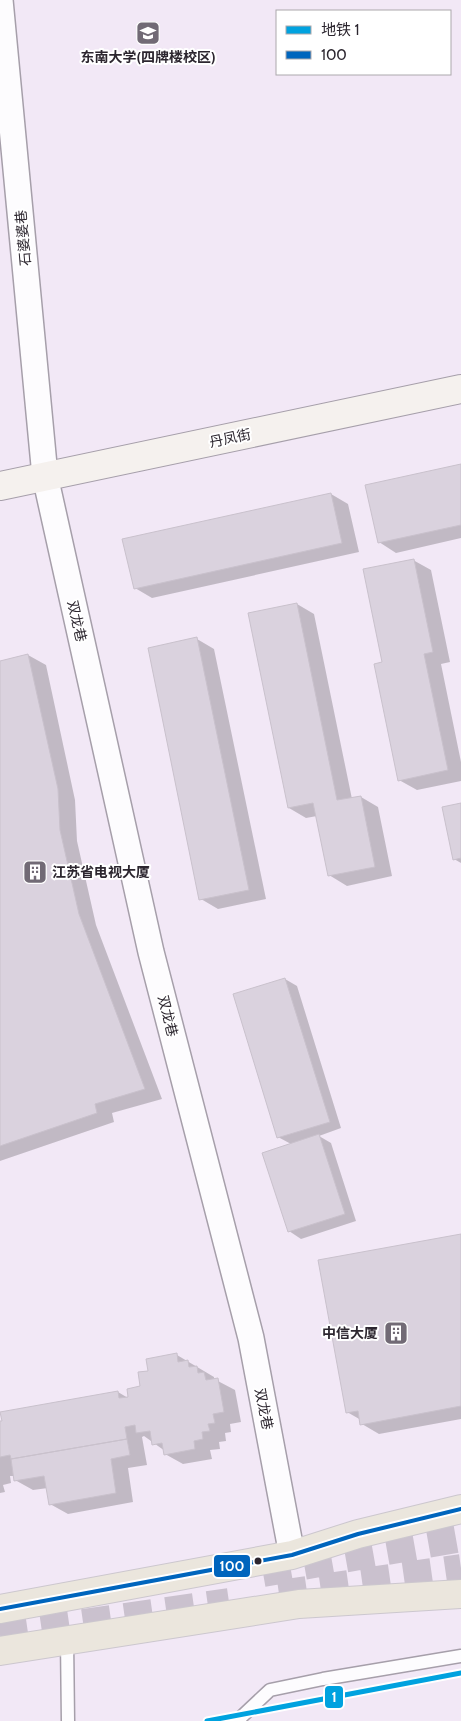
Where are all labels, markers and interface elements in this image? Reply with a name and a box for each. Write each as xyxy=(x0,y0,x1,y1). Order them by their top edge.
legend xyxy=(276,10,451,75)
school or university icon: 东南大学(四牌楼校区) xyxy=(135,20,161,46)
text: 地铁 1 xyxy=(321,21,359,39)
text: 100 xyxy=(321,46,347,64)
place label: 东南大学(四牌楼校区) xyxy=(80,48,216,66)
street label: 石婆婆巷 xyxy=(12,209,34,267)
street label: 丹凤街 xyxy=(208,425,252,451)
street label: 双龙巷 xyxy=(64,599,90,643)
building icon: 江苏省电视大厦 xyxy=(22,859,48,885)
place label: 江苏省电视大厦 xyxy=(52,863,150,881)
street label: 双龙巷 xyxy=(154,993,182,1039)
building icon: 中信大厦 xyxy=(383,1320,409,1346)
place label: 中信大厦 xyxy=(322,1324,378,1342)
street label: 双龙巷 xyxy=(251,1387,277,1431)
line badge: 100 xyxy=(213,1554,251,1578)
unlabelled marker xyxy=(253,1556,263,1566)
text: 100 xyxy=(220,1557,245,1575)
line badge: 1 xyxy=(324,1685,344,1709)
text: 1 xyxy=(331,1688,337,1706)

